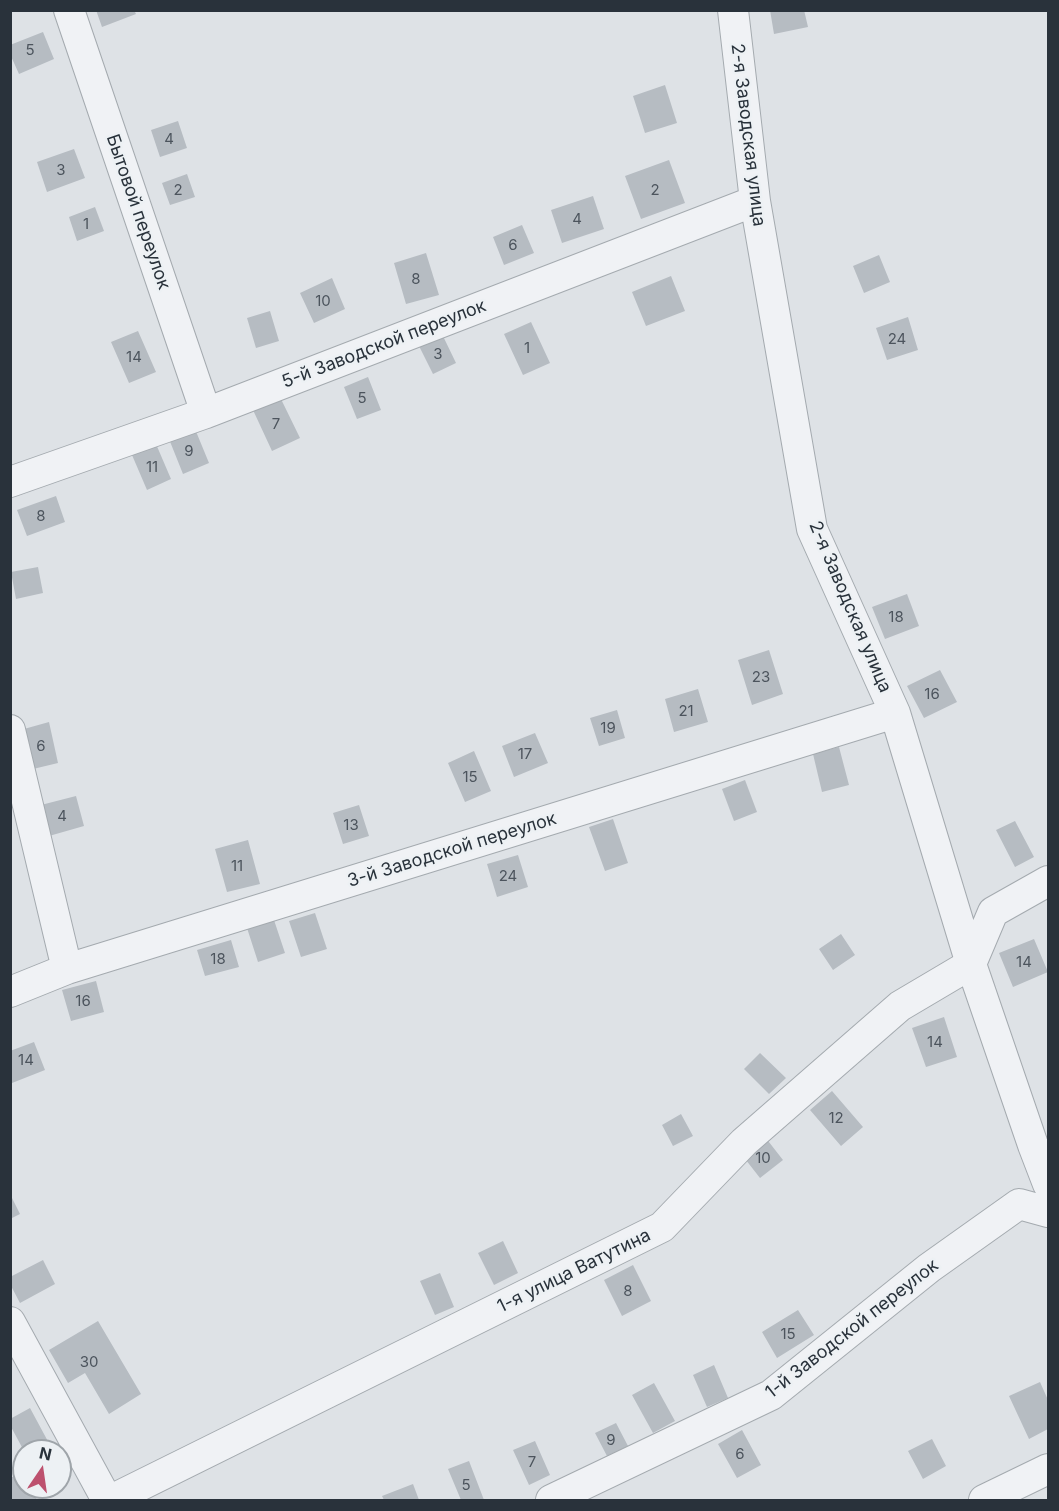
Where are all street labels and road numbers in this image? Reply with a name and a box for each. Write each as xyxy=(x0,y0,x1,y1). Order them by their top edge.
street label: 2-я Заводская улица xyxy=(726,42,770,228)
street label: Бытовой переулок xyxy=(101,131,175,293)
street label: 5-й Заводской переулок xyxy=(279,295,489,393)
street label: 2-я Заводская улица xyxy=(804,518,896,696)
street label: 3-й Заводской переулок xyxy=(345,808,559,892)
street label: 1-я улица Ватутина xyxy=(494,1225,654,1317)
street label: 1-й Заводской переулок xyxy=(761,1255,943,1403)

